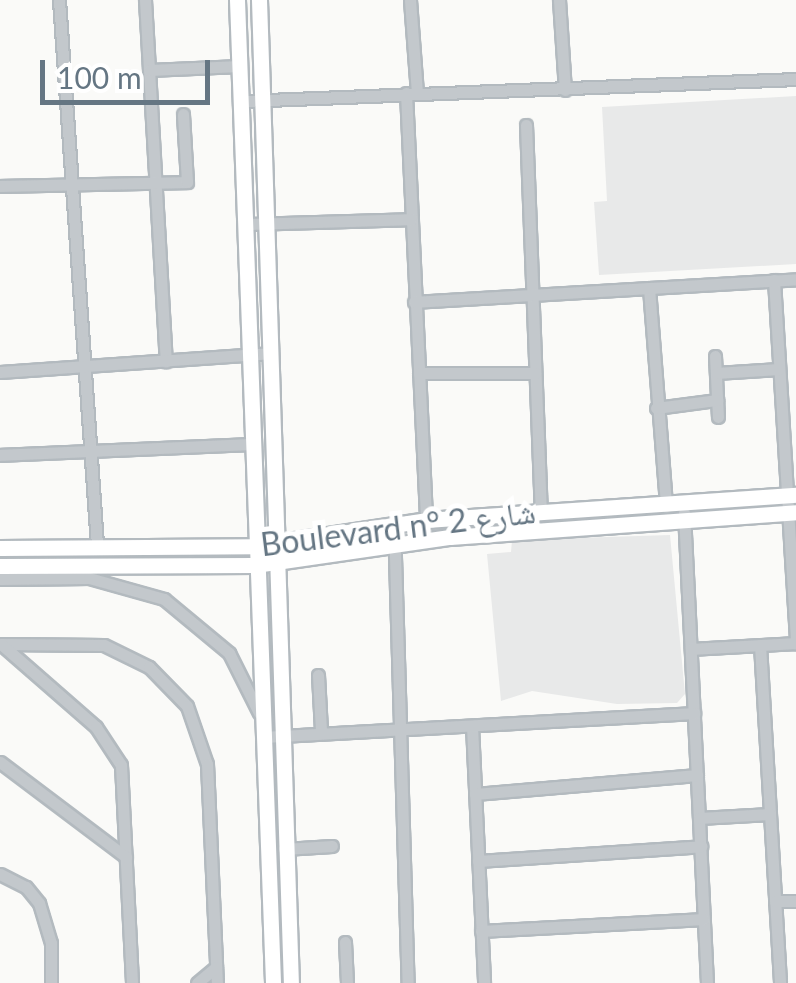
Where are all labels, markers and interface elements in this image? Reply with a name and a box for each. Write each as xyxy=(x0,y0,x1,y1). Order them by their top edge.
scale bar xyxy=(45,40,215,102)
text: 100 m xyxy=(57,59,142,95)
street label: Boulevard n° شارع 2 xyxy=(258,492,538,564)

